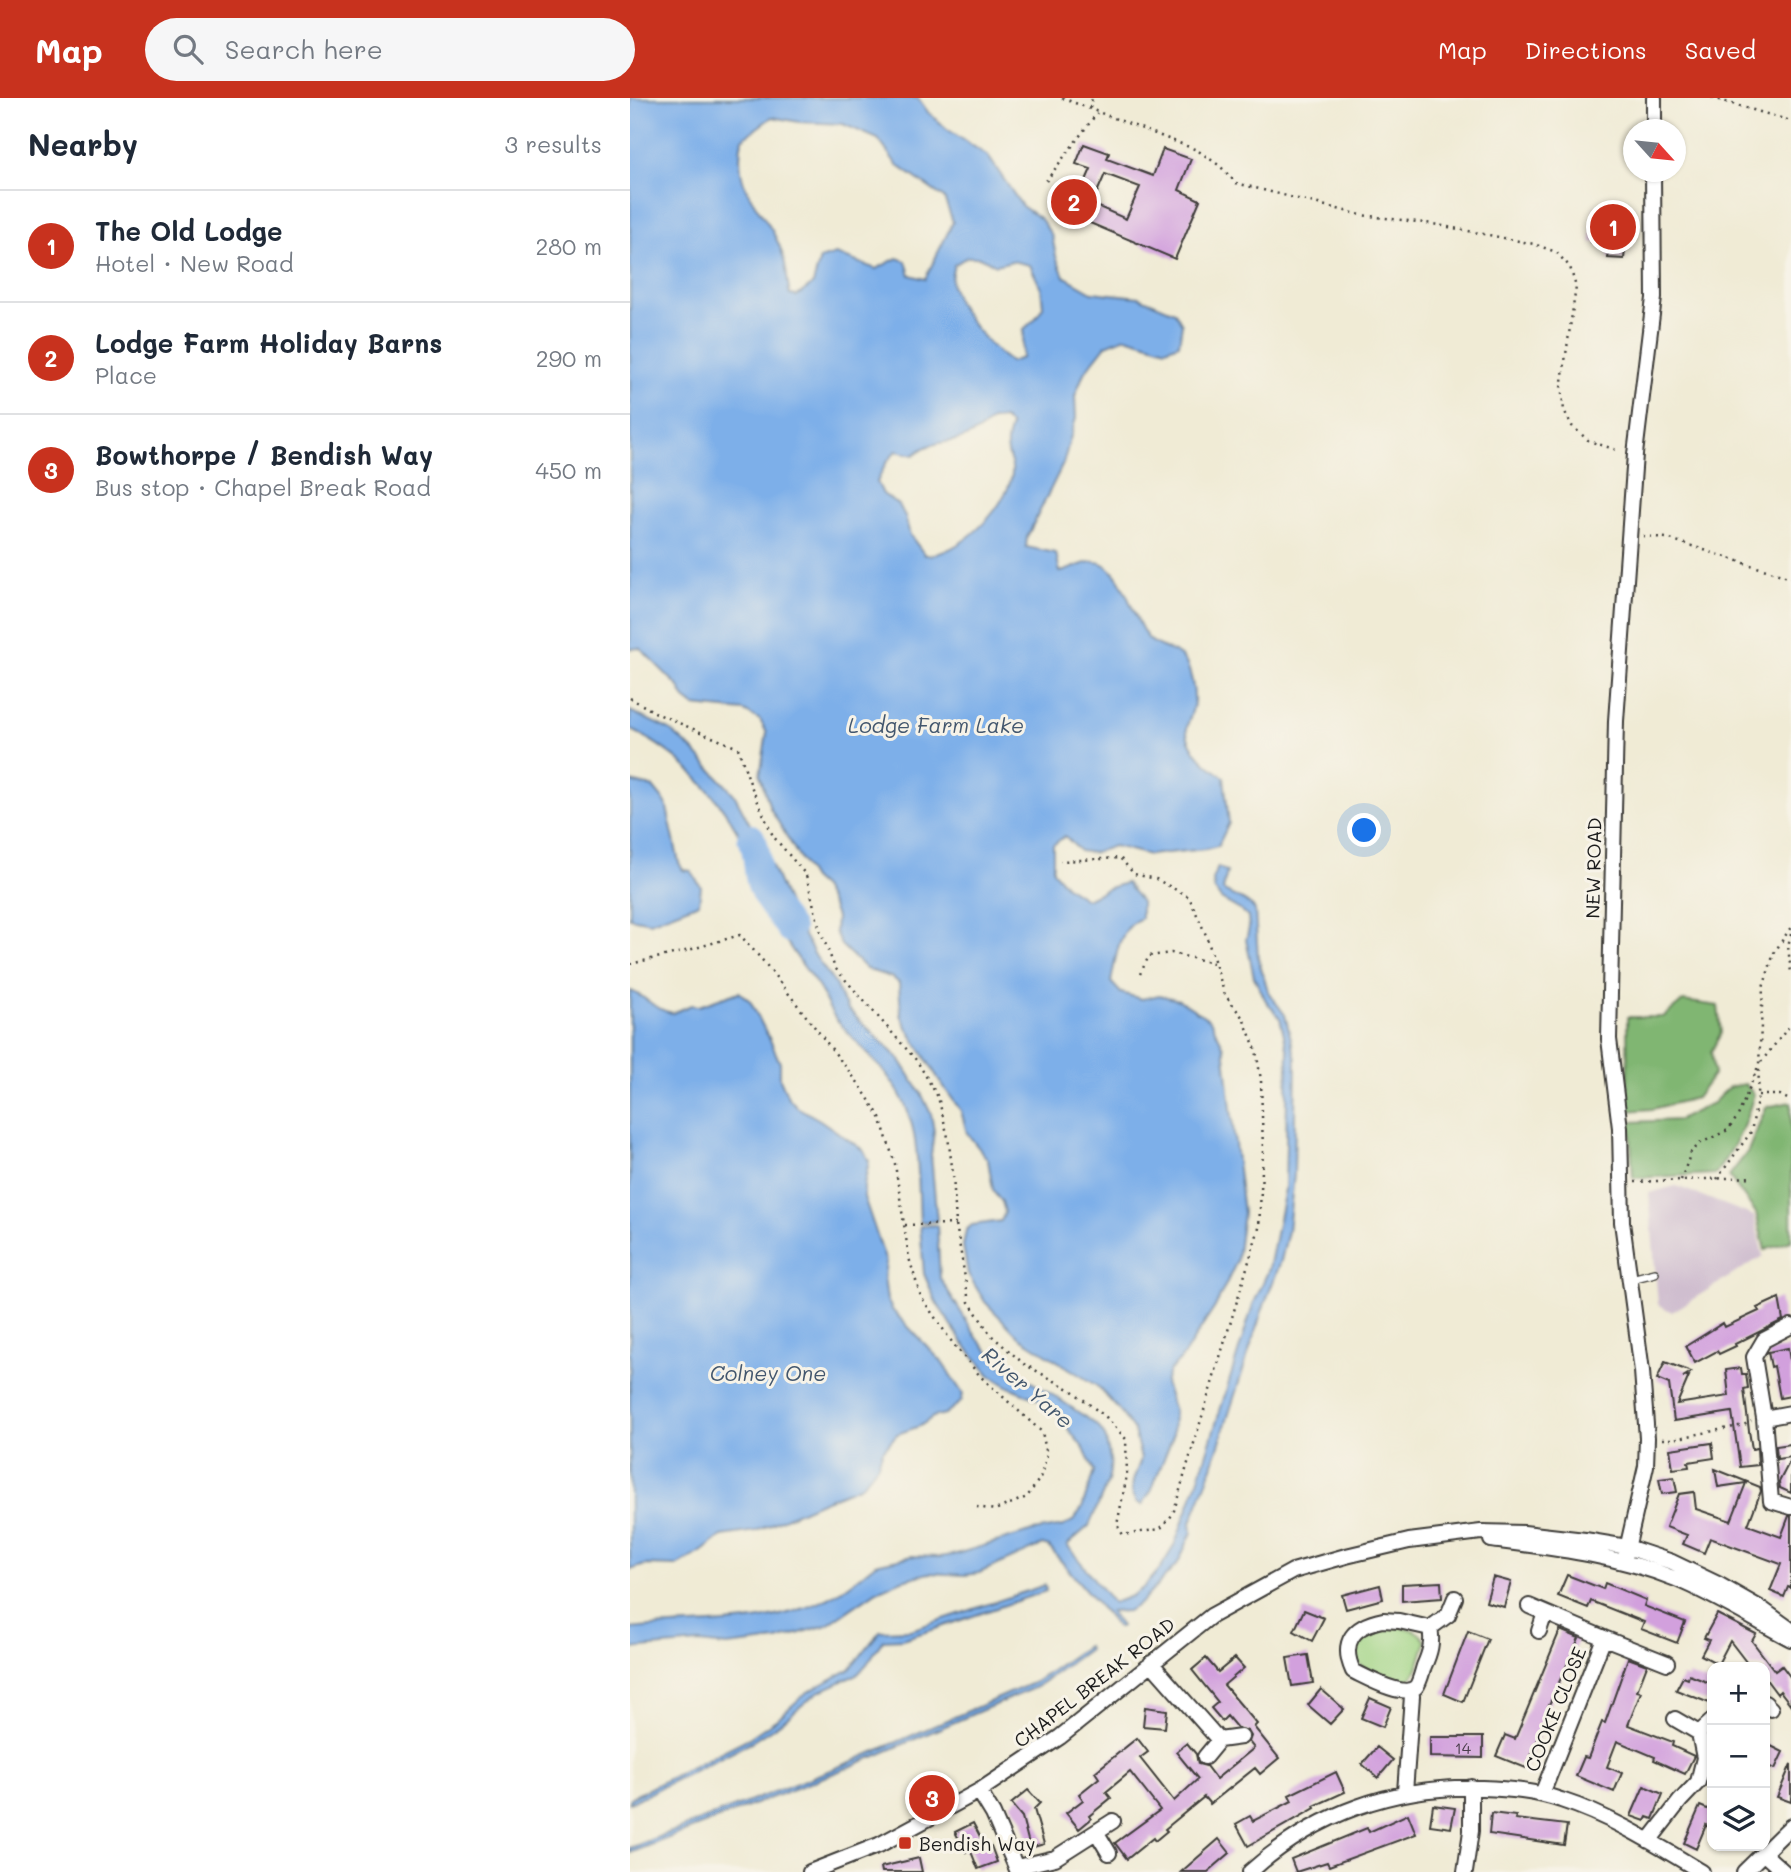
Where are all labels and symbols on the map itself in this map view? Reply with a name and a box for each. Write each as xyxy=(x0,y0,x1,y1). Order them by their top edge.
north arrow xyxy=(1623,119,1686,182)
pin: 2 xyxy=(1051,176,1097,228)
pin: 1 xyxy=(1590,201,1636,253)
water label: Lodge Farm Lake xyxy=(848,711,1024,738)
your location xyxy=(1347,813,1381,847)
street label: NEW ROAD xyxy=(1580,817,1606,919)
water label: River Yare xyxy=(977,1340,1079,1434)
water label: Colney One xyxy=(710,1359,826,1386)
street label: CHAPEL BREAK ROAD xyxy=(1008,1611,1180,1753)
street label: COOKE CLOSE xyxy=(1519,1643,1591,1775)
house number: 14 xyxy=(1455,1737,1472,1758)
pin: 3 xyxy=(909,1772,955,1824)
place label: Bendish Way xyxy=(919,1831,1035,1856)
marker: Bendish Way xyxy=(897,1835,913,1851)

